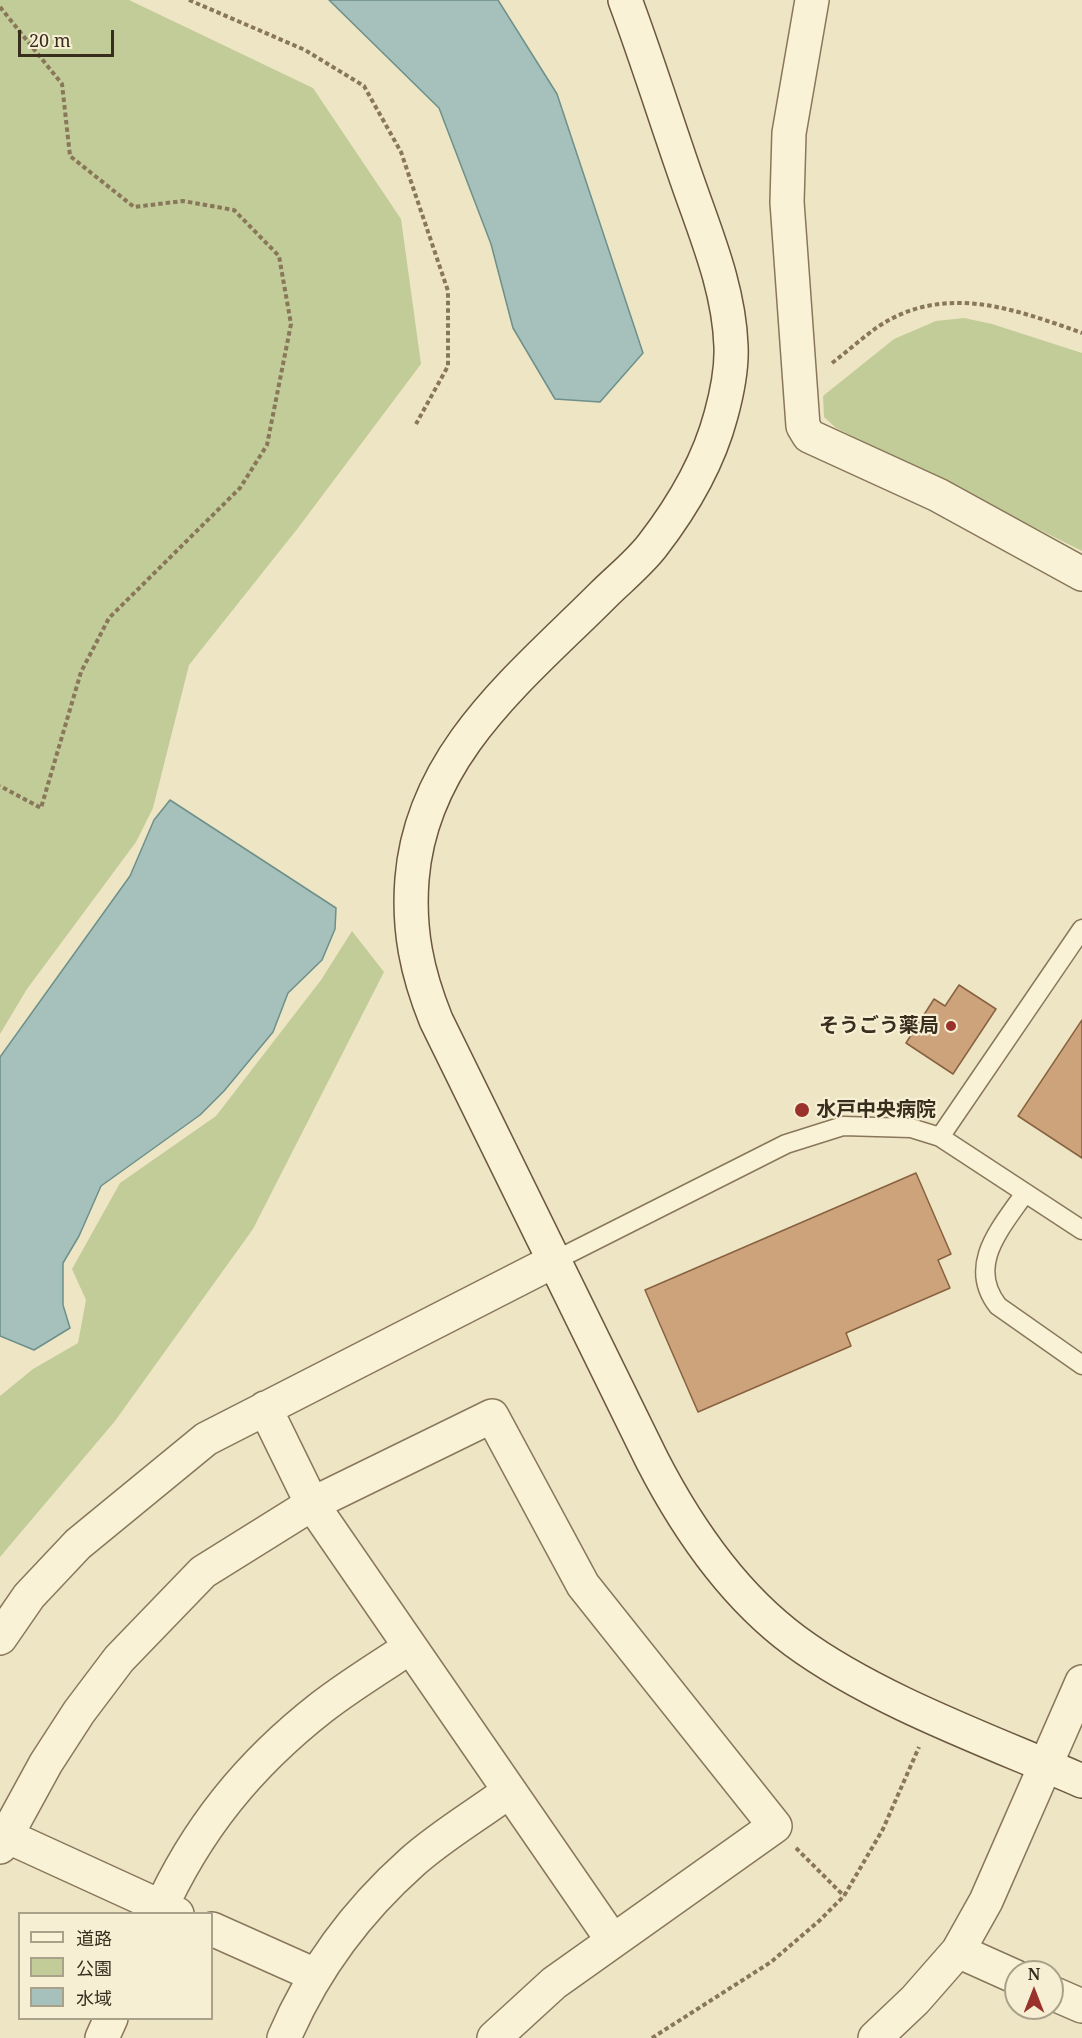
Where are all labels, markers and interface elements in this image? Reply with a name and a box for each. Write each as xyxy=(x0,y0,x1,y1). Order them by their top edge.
scale bar xyxy=(21,18,117,56)
text: 20 m xyxy=(29,28,71,52)
place label: そうごう薬局 xyxy=(819,1014,939,1038)
marker: そうごう薬局 xyxy=(944,1019,958,1033)
place label: 水戸中央病院 xyxy=(816,1098,936,1122)
marker: 水戸中央病院 xyxy=(793,1101,811,1119)
legend xyxy=(18,1912,213,2020)
text: 道路 xyxy=(76,1926,112,1950)
text: 公園 xyxy=(76,1956,112,1980)
north arrow xyxy=(1004,1960,1064,2020)
text: N xyxy=(1028,1963,1040,1985)
text: 水域 xyxy=(76,1986,112,2010)

